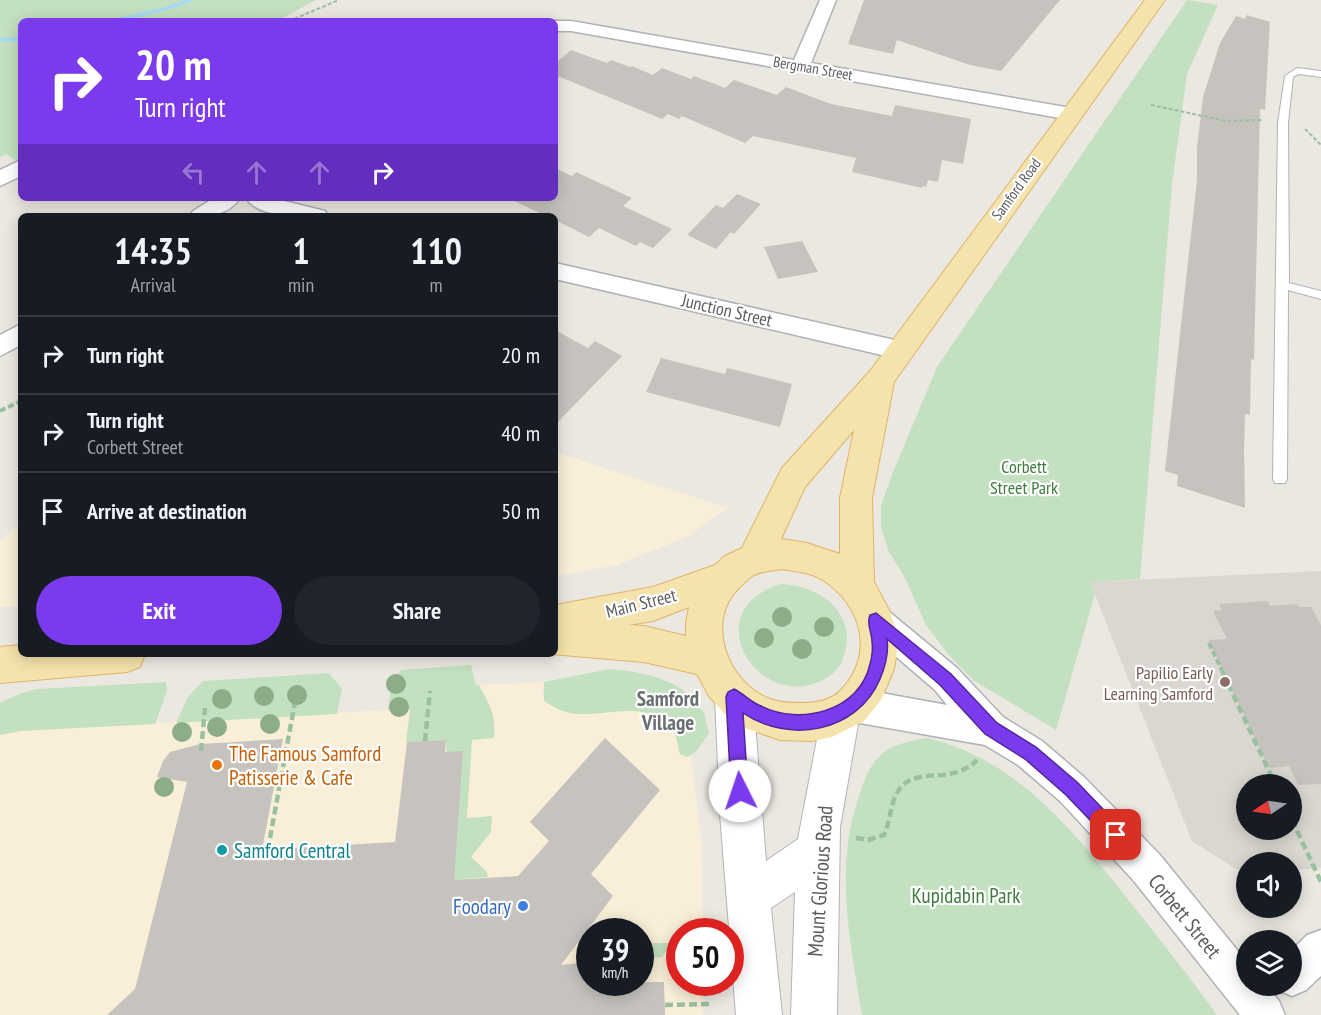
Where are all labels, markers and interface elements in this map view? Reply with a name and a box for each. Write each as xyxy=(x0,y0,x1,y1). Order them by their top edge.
text: 20 m xyxy=(135,37,212,92)
icon: right xyxy=(36,42,114,120)
street label: Bergman Street xyxy=(772,52,854,84)
text: Turn right xyxy=(135,90,226,124)
street label: Samford Road xyxy=(987,154,1045,224)
icon: left xyxy=(177,156,210,189)
icon: ahead xyxy=(240,156,273,189)
icon: ahead xyxy=(303,156,336,189)
icon: right xyxy=(366,156,399,189)
text: 14:35 xyxy=(114,227,192,274)
text: 1 xyxy=(292,227,310,274)
text: 110 xyxy=(410,227,462,274)
text: Arrival xyxy=(130,272,176,298)
text: min xyxy=(288,272,314,298)
text: m xyxy=(430,272,443,298)
street label: Junction Street xyxy=(679,288,774,332)
icon: right xyxy=(36,339,69,372)
text: Turn right xyxy=(87,341,164,369)
text: 20 m xyxy=(501,341,540,369)
text: Turn right xyxy=(87,406,164,434)
icon: right xyxy=(36,417,69,450)
text: 40 m xyxy=(501,419,540,447)
text: Corbett Street xyxy=(87,434,183,460)
park label: Corbett Street Park xyxy=(990,455,1058,499)
icon: arrive xyxy=(36,495,69,528)
text: Arrive at destination xyxy=(87,497,247,525)
text: 50 m xyxy=(501,497,540,525)
button: Exit xyxy=(36,576,282,645)
button: Share xyxy=(294,576,540,645)
street label: Main Street xyxy=(603,583,679,623)
place label: Papilio Early Learning Samford xyxy=(1104,661,1213,705)
marker: Papilio Early Learning Samford xyxy=(1218,675,1232,689)
district label: Samford Village xyxy=(637,685,699,736)
place label: The Famous Samford Patisserie & Cafe xyxy=(229,740,381,791)
marker: The Famous Samford Patisserie & Cafe xyxy=(210,758,224,772)
position arrow xyxy=(708,759,772,823)
north arrow xyxy=(1236,774,1302,840)
map controls xyxy=(1236,774,1302,996)
street label: Mount Glorious Road xyxy=(801,805,839,957)
pin xyxy=(1090,809,1141,860)
icon: arrive xyxy=(1099,818,1132,851)
place label: Samford Central xyxy=(234,837,351,864)
marker: Samford Central xyxy=(215,843,229,857)
button: sound xyxy=(1236,852,1302,918)
street label: Corbett Street xyxy=(1143,868,1227,964)
park label: Kupidabin Park xyxy=(912,882,1020,909)
place label: Foodary xyxy=(453,893,511,920)
marker: Foodary xyxy=(516,899,530,913)
speed limit sign: 50 xyxy=(666,918,744,996)
text: 39 xyxy=(601,930,629,969)
button: layers xyxy=(1236,930,1302,996)
text: km/h xyxy=(602,963,628,982)

